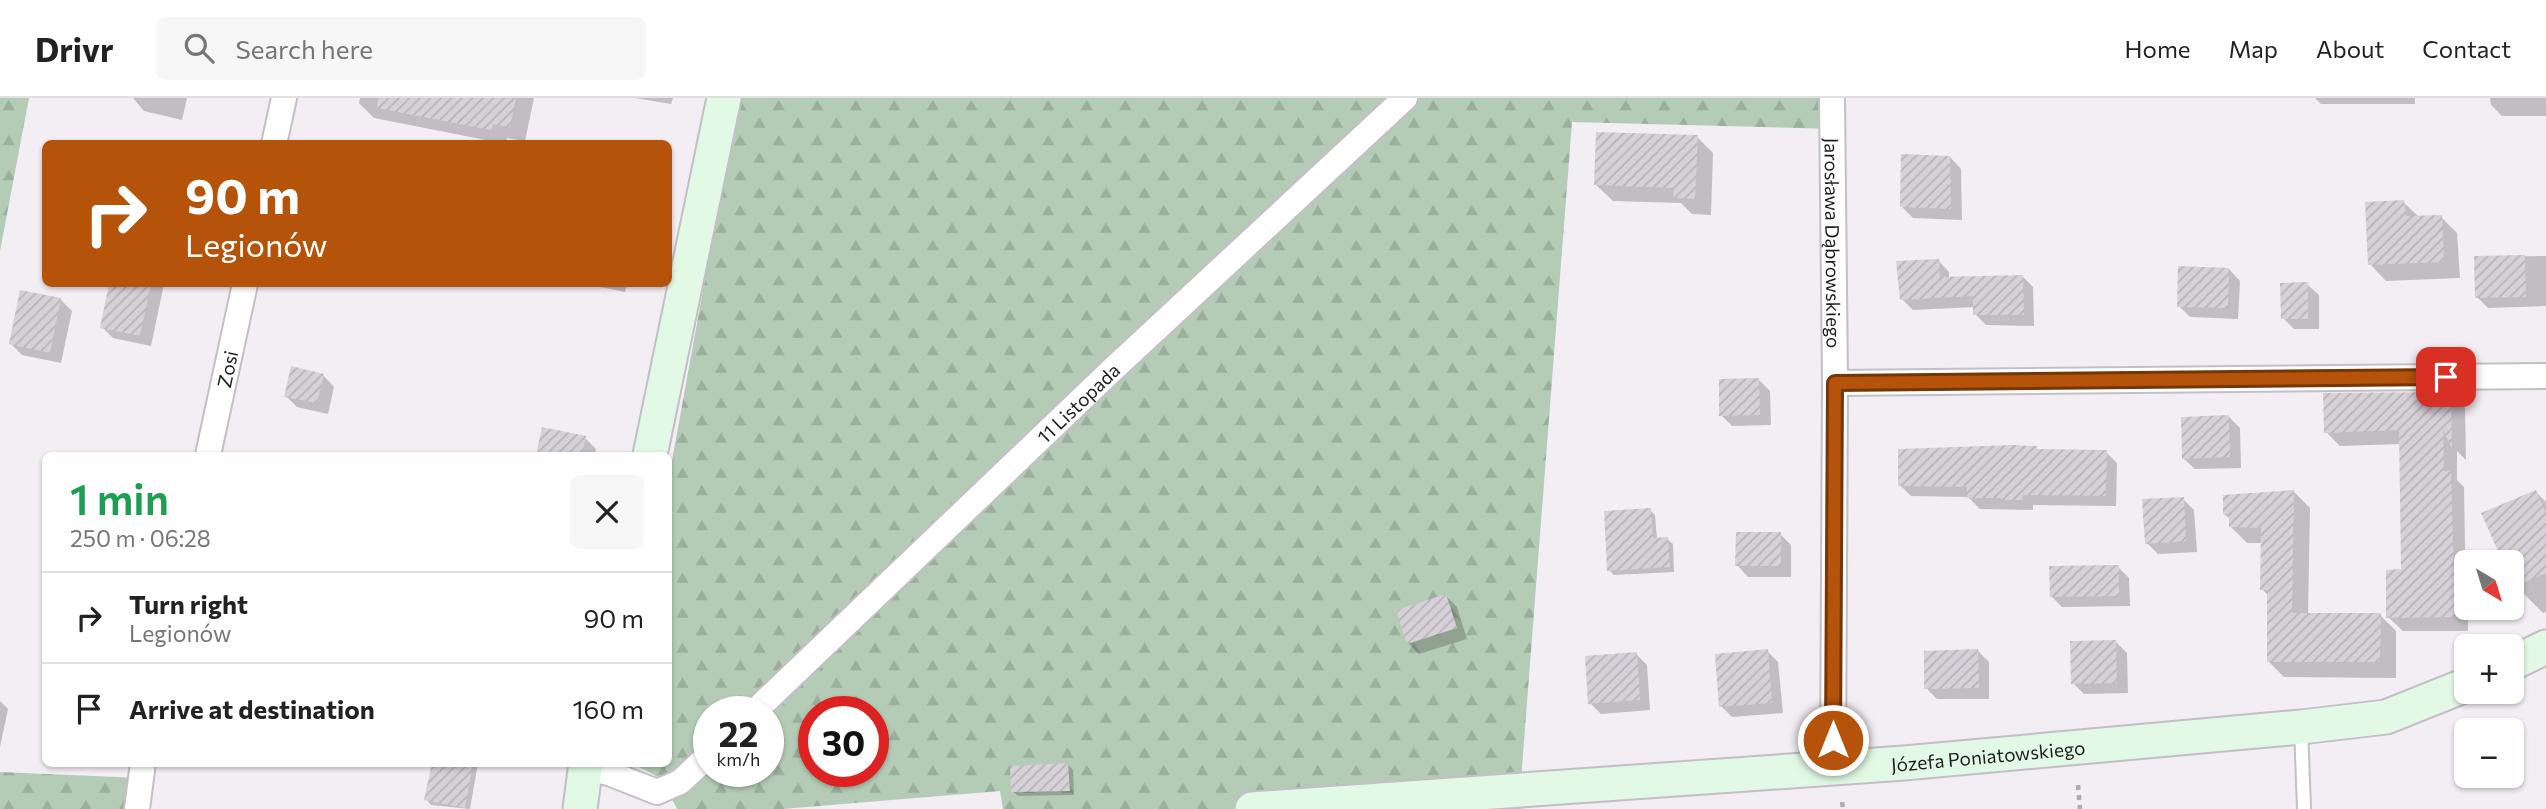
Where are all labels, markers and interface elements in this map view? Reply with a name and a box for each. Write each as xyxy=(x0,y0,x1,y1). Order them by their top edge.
search box xyxy=(156,17,646,80)
text: Drivr xyxy=(35,28,114,69)
icon: search xyxy=(180,29,218,67)
text: Search here xyxy=(236,33,373,64)
text: Home xyxy=(2125,34,2191,63)
text: Map xyxy=(2229,34,2278,63)
text: About xyxy=(2316,34,2384,63)
text: Contact xyxy=(2422,34,2511,63)
street label: Jarosława Dąbrowskiego xyxy=(1821,138,1846,348)
text: 90 m xyxy=(185,164,300,224)
icon: right xyxy=(70,168,161,259)
text: Legionów xyxy=(185,224,327,264)
pin xyxy=(2416,347,2476,407)
street label: Zosi xyxy=(211,348,242,390)
street label: 11 Listopada xyxy=(1032,358,1124,447)
icon: arrive xyxy=(2427,358,2465,396)
text: 1 min xyxy=(70,472,169,524)
button: close xyxy=(570,475,644,549)
text: 250 m · 06:28 xyxy=(70,524,211,552)
north arrow xyxy=(2454,550,2524,620)
map controls xyxy=(2454,550,2524,788)
text: Turn right xyxy=(129,588,248,619)
icon: right xyxy=(70,599,108,637)
text: 90 m xyxy=(584,602,644,633)
text: Legionów xyxy=(129,619,231,647)
button: + xyxy=(2454,634,2524,704)
icon: arrive xyxy=(70,690,108,728)
text: Arrive at destination xyxy=(129,693,375,724)
text: 160 m xyxy=(572,693,644,724)
speed limit sign: 30 xyxy=(798,696,889,787)
position arrow xyxy=(1796,703,1870,777)
text: 22 xyxy=(719,711,758,754)
button: − xyxy=(2454,718,2524,788)
street label: Józefa Poniatowskiego xyxy=(1890,735,2086,775)
text: km/h xyxy=(717,748,760,770)

